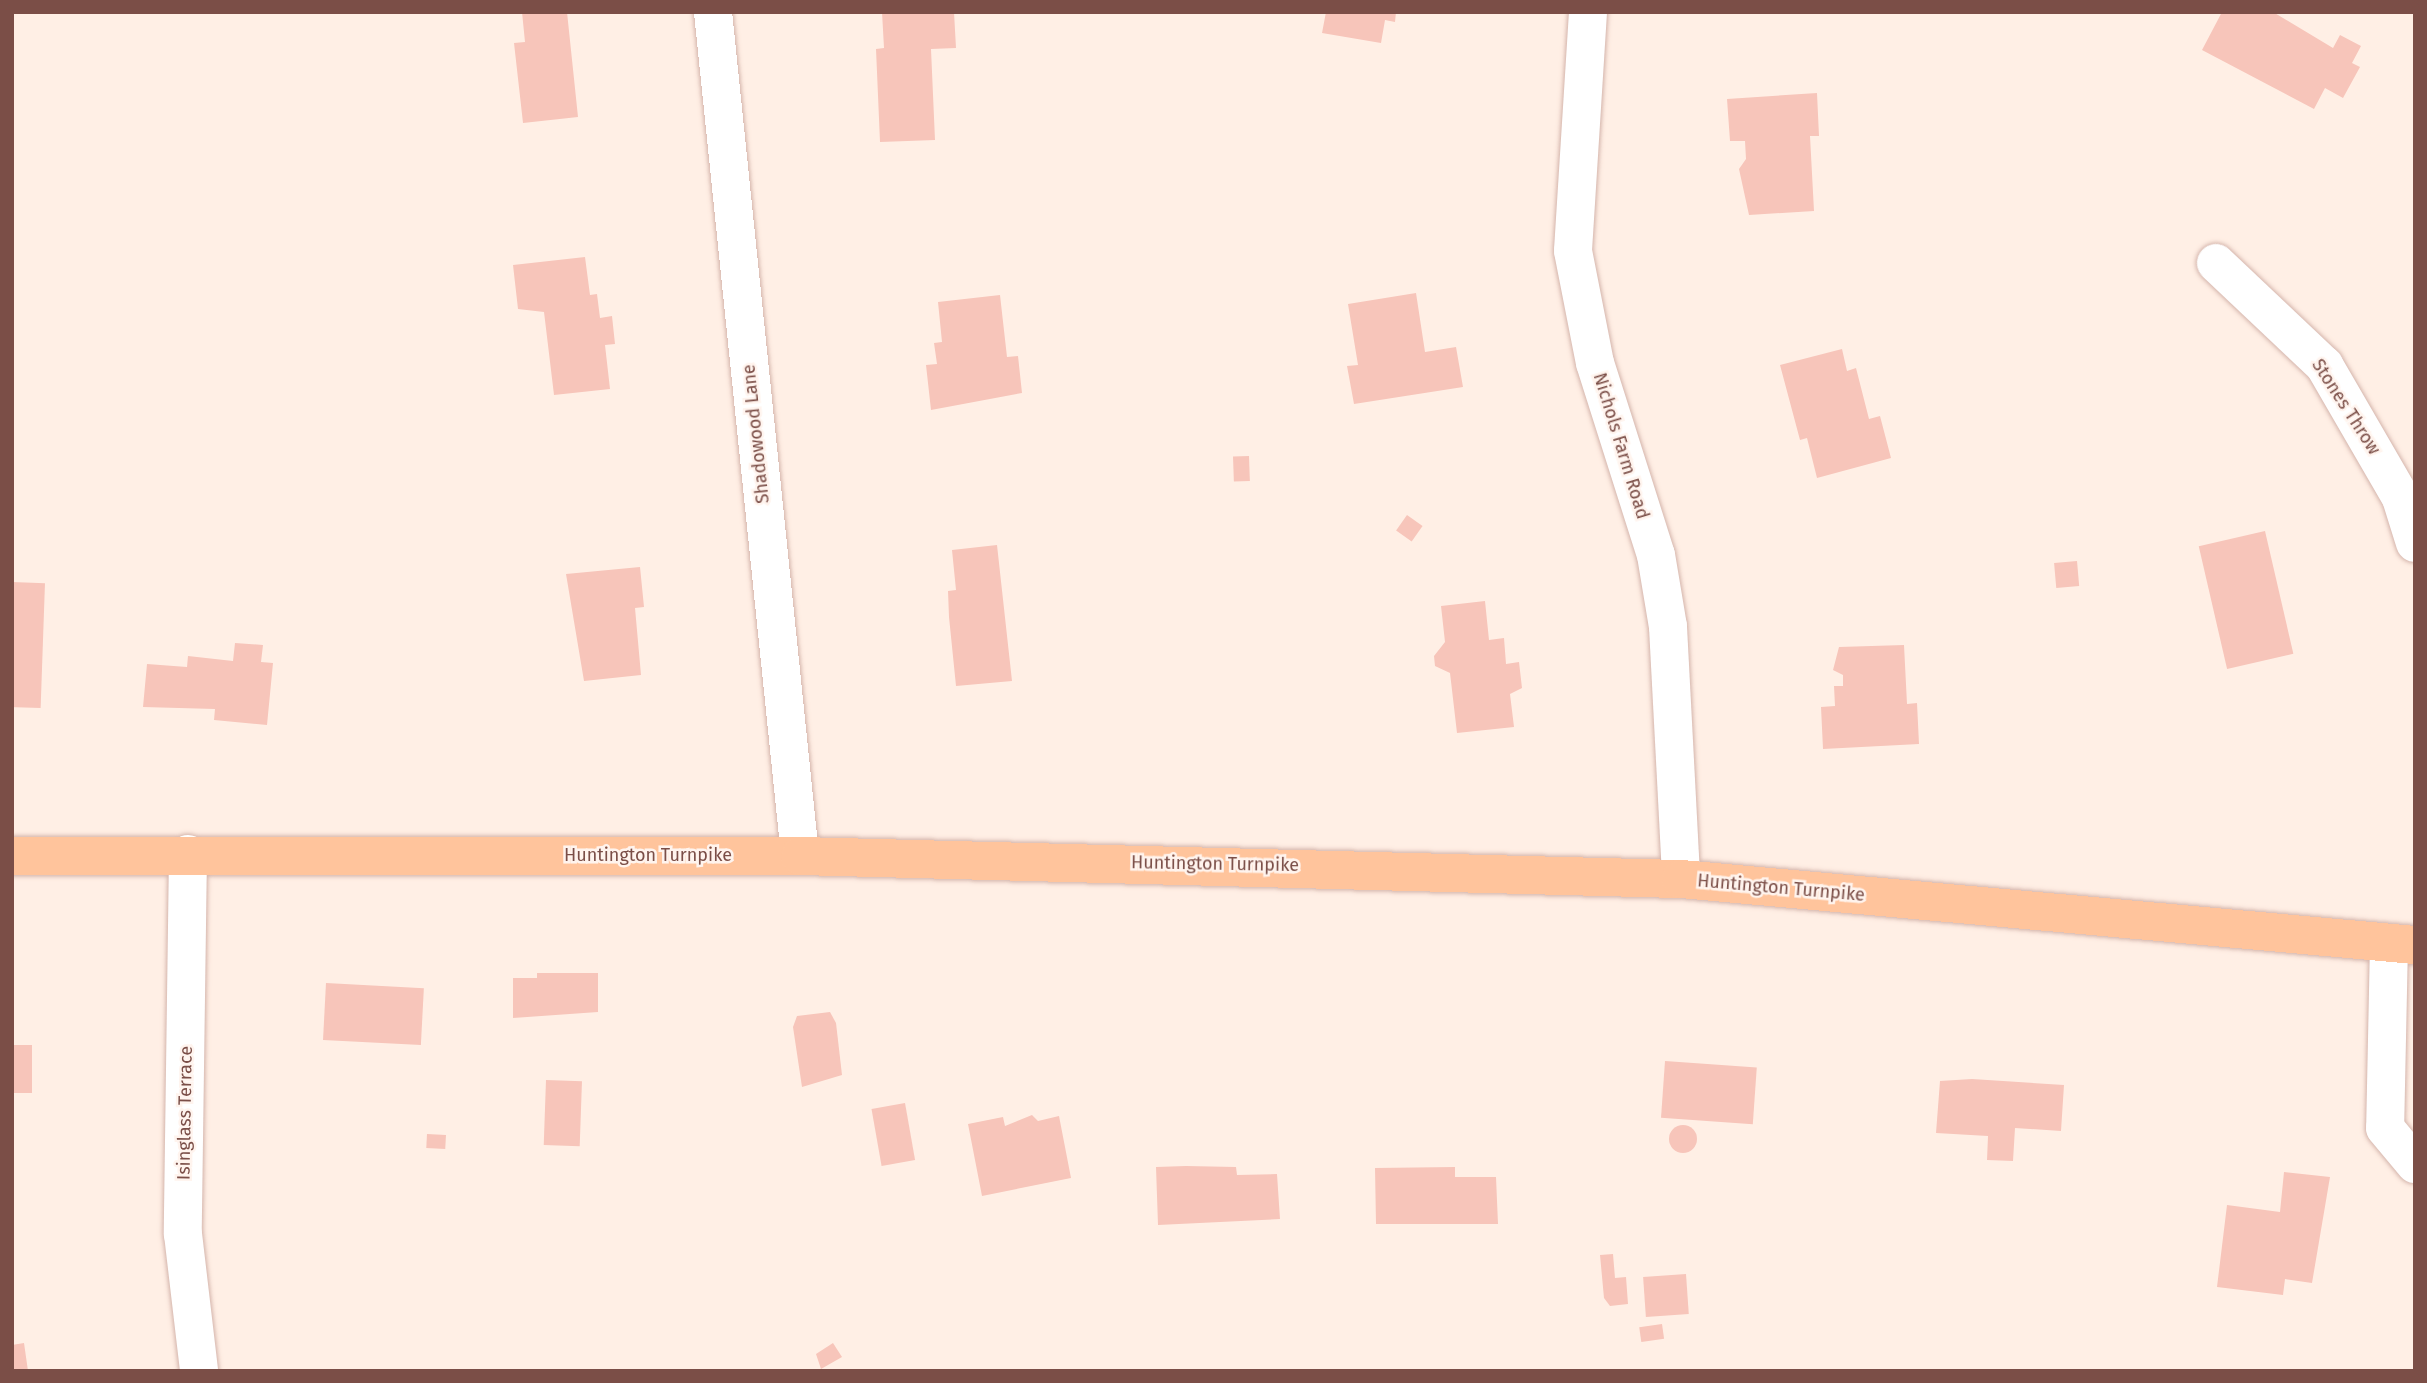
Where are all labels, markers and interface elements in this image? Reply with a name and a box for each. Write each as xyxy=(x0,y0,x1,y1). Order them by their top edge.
street label: Stones Throw xyxy=(2307,355,2385,459)
street label: Shadowood Lane xyxy=(738,363,774,505)
street label: Nichols Farm Road xyxy=(1588,370,1654,522)
street label: Huntington Turnpike xyxy=(564,844,732,866)
street label: Huntington Turnpike xyxy=(1131,852,1299,876)
street label: Huntington Turnpike xyxy=(1696,870,1866,906)
street label: Isinglass Terrace xyxy=(173,1046,197,1180)

